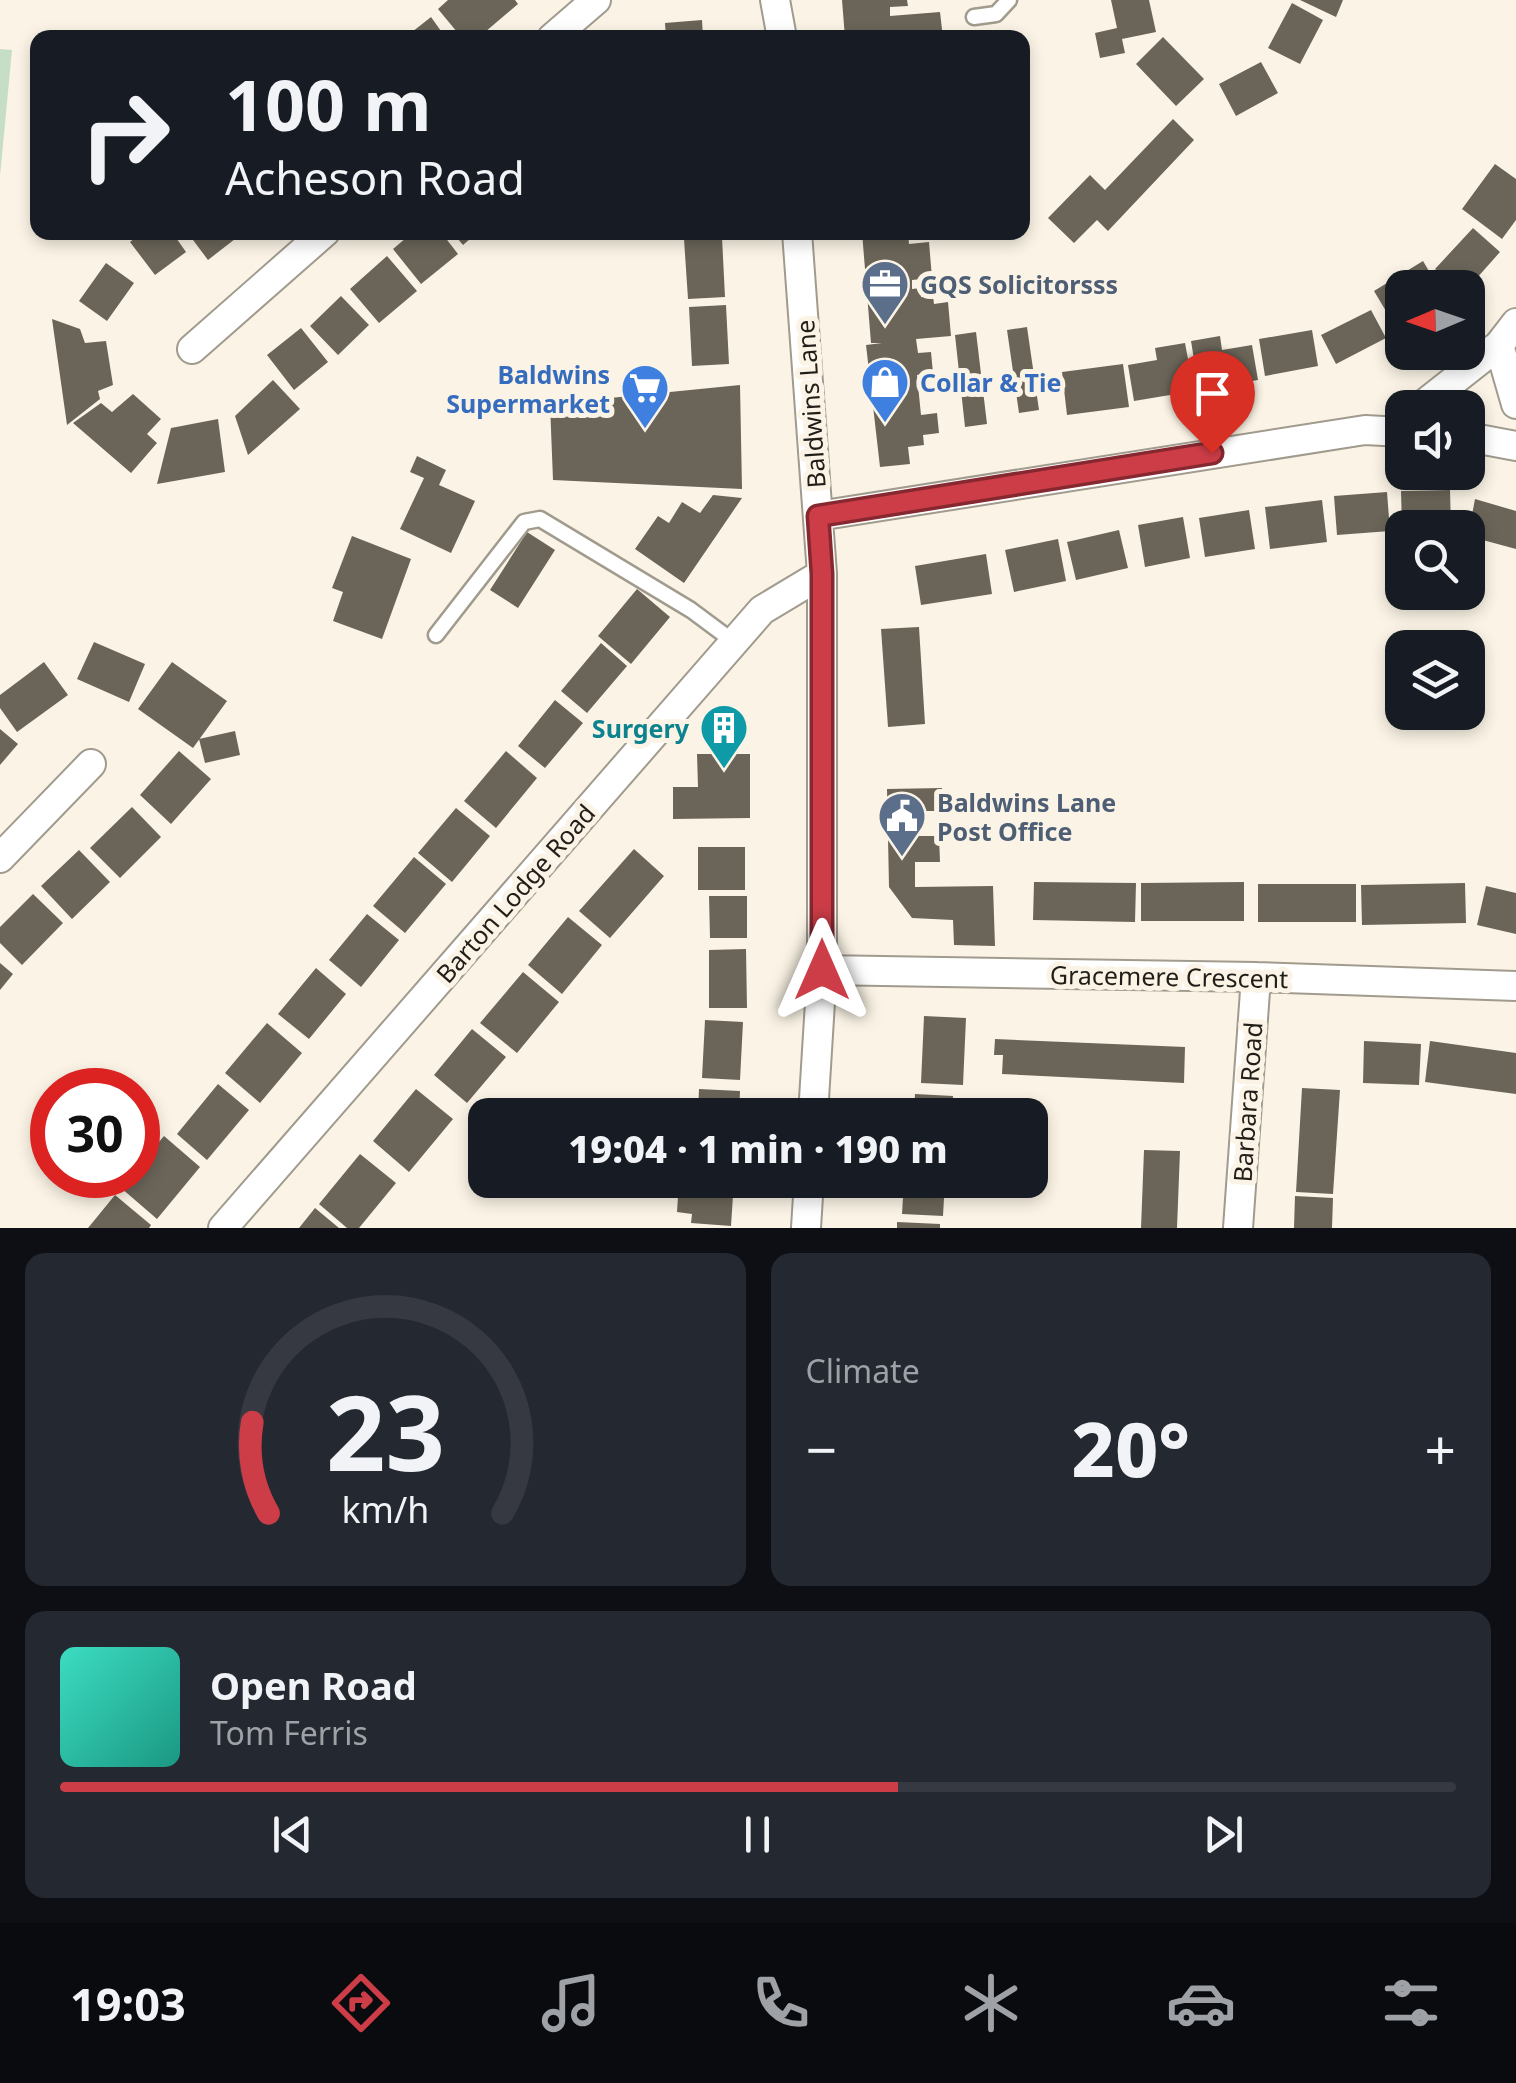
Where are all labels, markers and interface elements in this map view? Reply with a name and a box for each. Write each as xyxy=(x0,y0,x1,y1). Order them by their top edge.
text: 100 m xyxy=(225,56,432,152)
icon: right xyxy=(60,70,190,200)
text: Acheson Road xyxy=(225,147,525,208)
office icon: GQS Solicitorsss xyxy=(859,258,911,326)
place label: GQS Solicitorsss xyxy=(920,267,1118,301)
north arrow xyxy=(1385,270,1485,370)
map controls xyxy=(1385,270,1485,730)
street label: Baldwins Lane xyxy=(787,319,833,489)
pin xyxy=(1170,351,1255,454)
shop icon: Collar & Tie xyxy=(859,356,911,424)
place label: Baldwins Supermarket xyxy=(446,357,610,420)
supermarket icon: Baldwins Supermarket xyxy=(619,362,671,430)
place label: Collar & Tie xyxy=(920,365,1061,399)
icon: arrive xyxy=(1185,366,1240,421)
button: sound xyxy=(1385,390,1485,490)
button: search xyxy=(1385,510,1485,610)
button: layers xyxy=(1385,630,1485,730)
building icon: Surgery xyxy=(698,702,750,770)
place label: Surgery xyxy=(592,711,690,745)
place label: Baldwins Lane Post Office xyxy=(937,785,1116,848)
public building icon: Baldwins Lane Post Office xyxy=(876,790,928,858)
street label: Barton Lodge Road xyxy=(428,796,602,990)
position arrow xyxy=(770,918,874,1022)
street label: Gracemere Crescent xyxy=(1050,957,1288,995)
street label: Barbara Road xyxy=(1224,1021,1270,1183)
speed limit sign: 30 xyxy=(30,1068,160,1198)
text: 19:04 · 1 min · 190 m xyxy=(568,1122,948,1174)
text: Climate xyxy=(806,1349,920,1392)
text: 23 xyxy=(326,1360,445,1501)
text: 20° xyxy=(1072,1397,1190,1499)
text: − xyxy=(806,1411,837,1486)
text: + xyxy=(1425,1411,1456,1486)
text: km/h xyxy=(341,1485,429,1533)
text: Open Road xyxy=(210,1659,417,1711)
text: Tom Ferris xyxy=(210,1711,368,1754)
icon: previous xyxy=(265,1807,320,1862)
icon: pause xyxy=(730,1807,785,1862)
icon: next xyxy=(1196,1807,1251,1862)
icon: directions xyxy=(326,1968,396,2038)
icon: music xyxy=(536,1968,606,2038)
icon: phone xyxy=(746,1968,816,2038)
icon: climate xyxy=(956,1968,1026,2038)
icon: car xyxy=(1166,1968,1236,2038)
icon: filters xyxy=(1376,1968,1446,2038)
text: 19:03 xyxy=(70,1973,186,2034)

